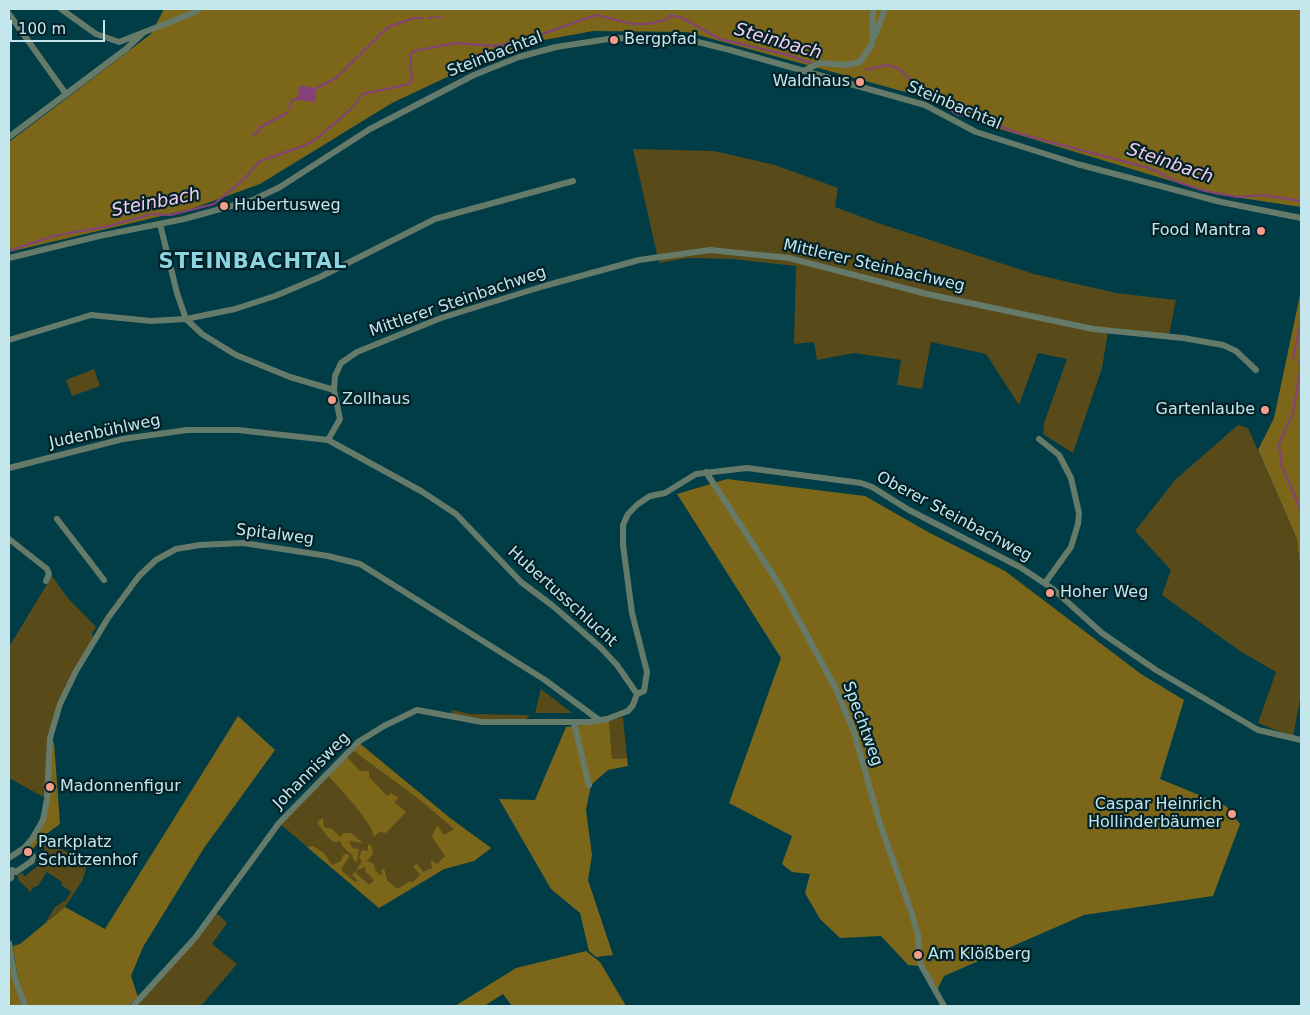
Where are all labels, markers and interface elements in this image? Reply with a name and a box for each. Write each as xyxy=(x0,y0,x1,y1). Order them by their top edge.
scale bar xyxy=(12,10,108,42)
water label: Steinbach xyxy=(732,19,824,65)
text: 100 m xyxy=(18,20,66,38)
street label: Steinbachtal xyxy=(445,28,545,82)
place label: Bergpfad xyxy=(624,30,697,50)
marker: Bergpfad xyxy=(608,34,620,46)
place label: Waldhaus xyxy=(772,72,850,92)
marker: Waldhaus xyxy=(854,76,866,88)
street label: Steinbachtal xyxy=(904,78,1004,134)
water label: Steinbach xyxy=(1124,139,1216,189)
water label: Steinbach xyxy=(110,184,202,222)
place label: Hubertusweg xyxy=(234,196,341,216)
marker: Hubertusweg xyxy=(218,200,230,212)
place label: Food Mantra xyxy=(1151,221,1251,241)
marker: Food Mantra xyxy=(1255,225,1267,237)
street label: Mittlerer Steinbachweg xyxy=(781,236,967,296)
district label: STEINBACHTAL xyxy=(157,250,349,276)
street label: Mittlerer Steinbachweg xyxy=(367,263,549,341)
place label: Zollhaus xyxy=(342,390,410,410)
marker: Zollhaus xyxy=(326,394,338,406)
place label: Gartenlaube xyxy=(1156,400,1255,420)
marker: Gartenlaube xyxy=(1259,404,1271,416)
street label: Judenbühlweg xyxy=(48,411,162,453)
street label: Oberer Steinbachweg xyxy=(873,468,1035,566)
street label: Spitalweg xyxy=(235,521,315,549)
street label: Hubertusschlucht xyxy=(503,543,621,651)
place label: Hoher Weg xyxy=(1060,583,1148,603)
marker: Hoher Weg xyxy=(1044,587,1056,599)
street label: Spechtweg xyxy=(838,679,886,769)
street label: Johannisweg xyxy=(270,729,354,813)
place label: Madonnenfigur xyxy=(60,777,181,797)
marker: Madonnenfigur xyxy=(44,781,56,793)
place label: Caspar Heinrich Hollinderbäumer xyxy=(1088,795,1222,833)
marker: Caspar Heinrich Hollinderbäumer xyxy=(1226,808,1238,820)
place label: Parkplatz Schützenhof xyxy=(38,833,137,871)
marker: Parkplatz Schützenhof xyxy=(22,846,34,858)
place label: Am Klößberg xyxy=(928,945,1031,965)
marker: Am Klößberg xyxy=(912,949,924,961)

